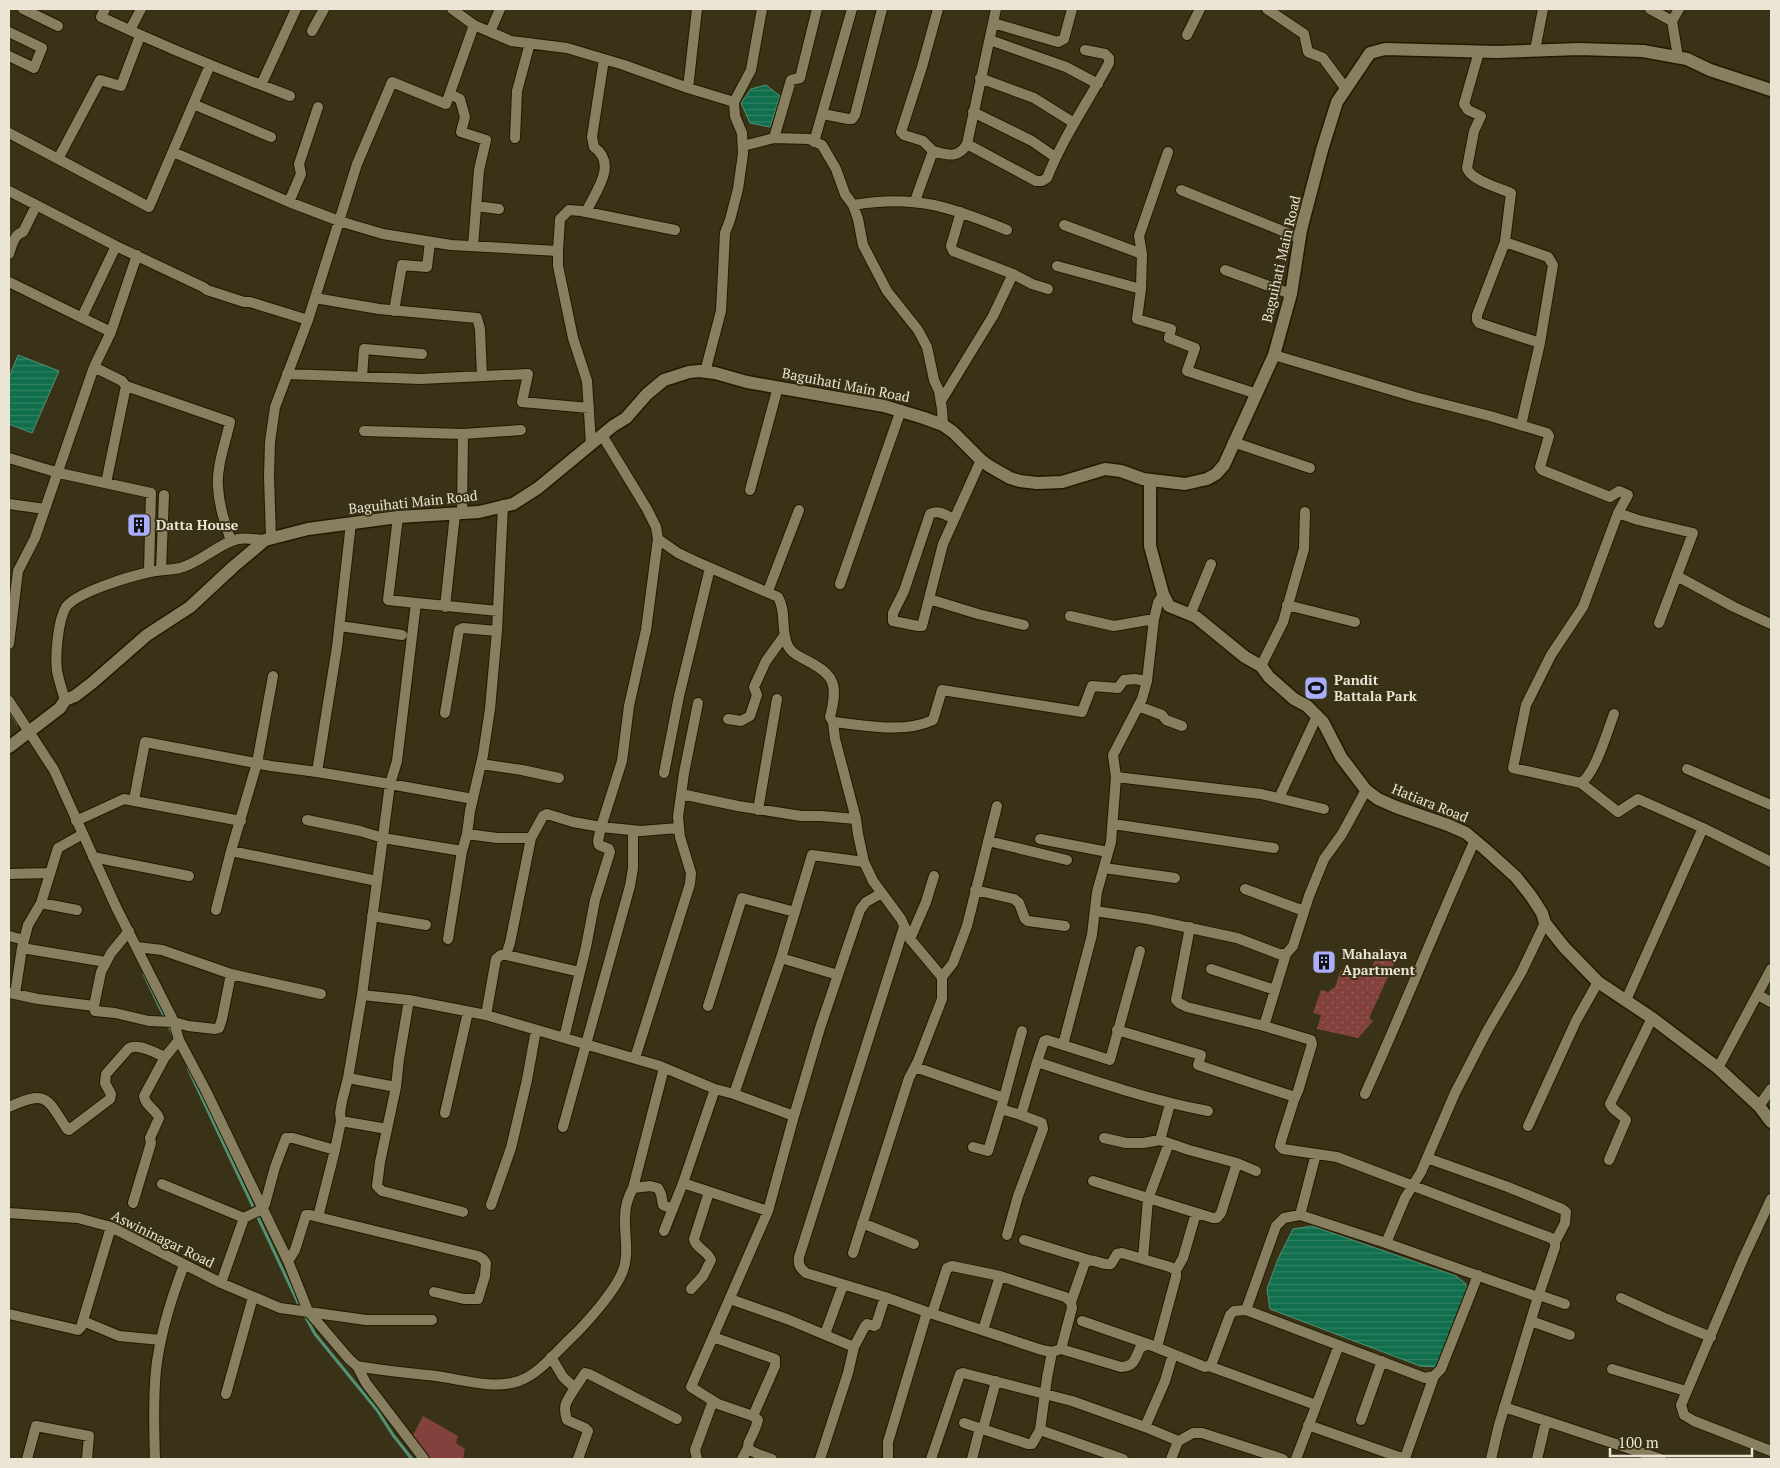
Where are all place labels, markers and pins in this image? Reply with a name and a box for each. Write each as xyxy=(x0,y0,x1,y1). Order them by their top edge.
building icon: Datta House xyxy=(126,512,152,538)
place label: Datta House xyxy=(156,515,239,534)
place label: Pandit Battala Park xyxy=(1334,670,1418,705)
sports icon: Pandit Battala Park xyxy=(1303,675,1329,701)
place label: Mahalaya Apartment xyxy=(1342,944,1416,979)
building icon: Mahalaya Apartment xyxy=(1311,949,1337,975)

